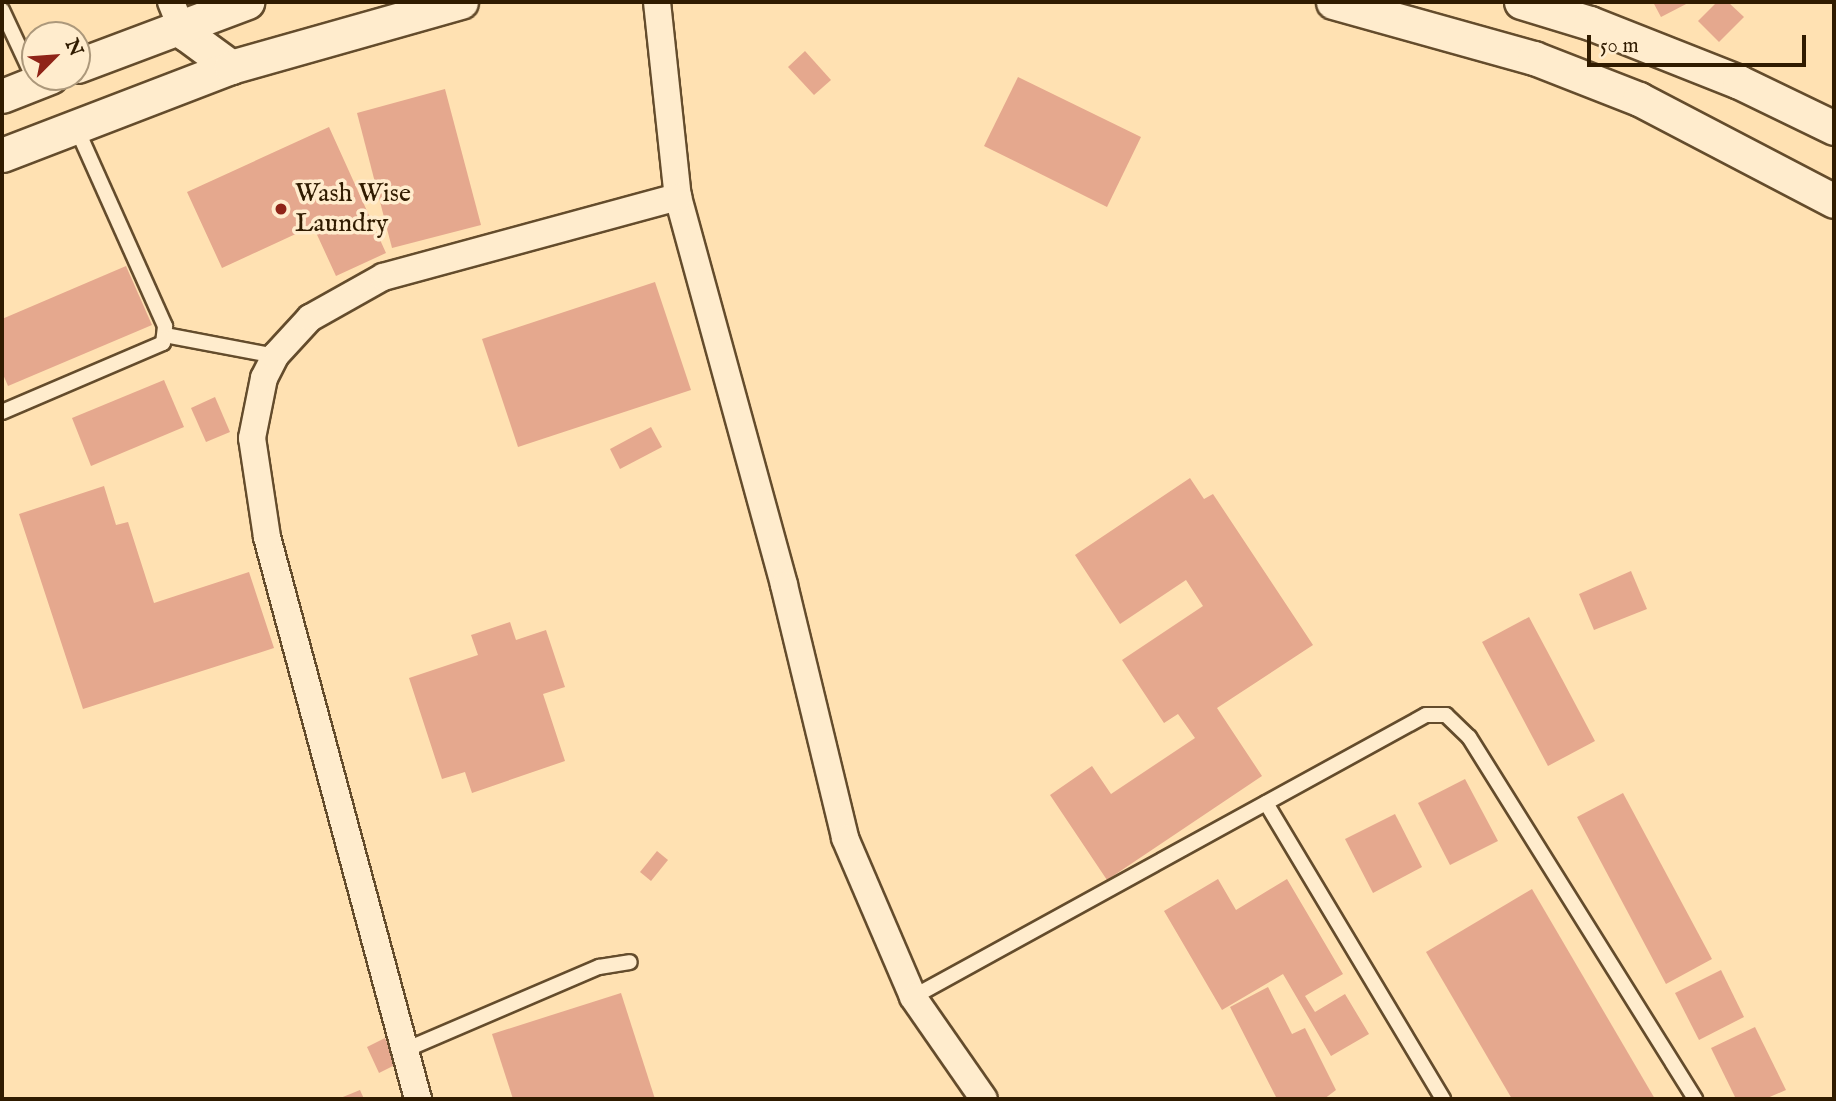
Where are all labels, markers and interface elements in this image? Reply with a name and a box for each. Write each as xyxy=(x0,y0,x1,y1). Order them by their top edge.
north arrow xyxy=(21,21,91,91)
scale bar xyxy=(1591,21,1810,65)
text: 50 m xyxy=(1600,33,1639,60)
text: N xyxy=(59,35,88,60)
place label: Wash Wise Laundry xyxy=(295,178,411,240)
marker: Wash Wise Laundry xyxy=(273,201,289,217)

